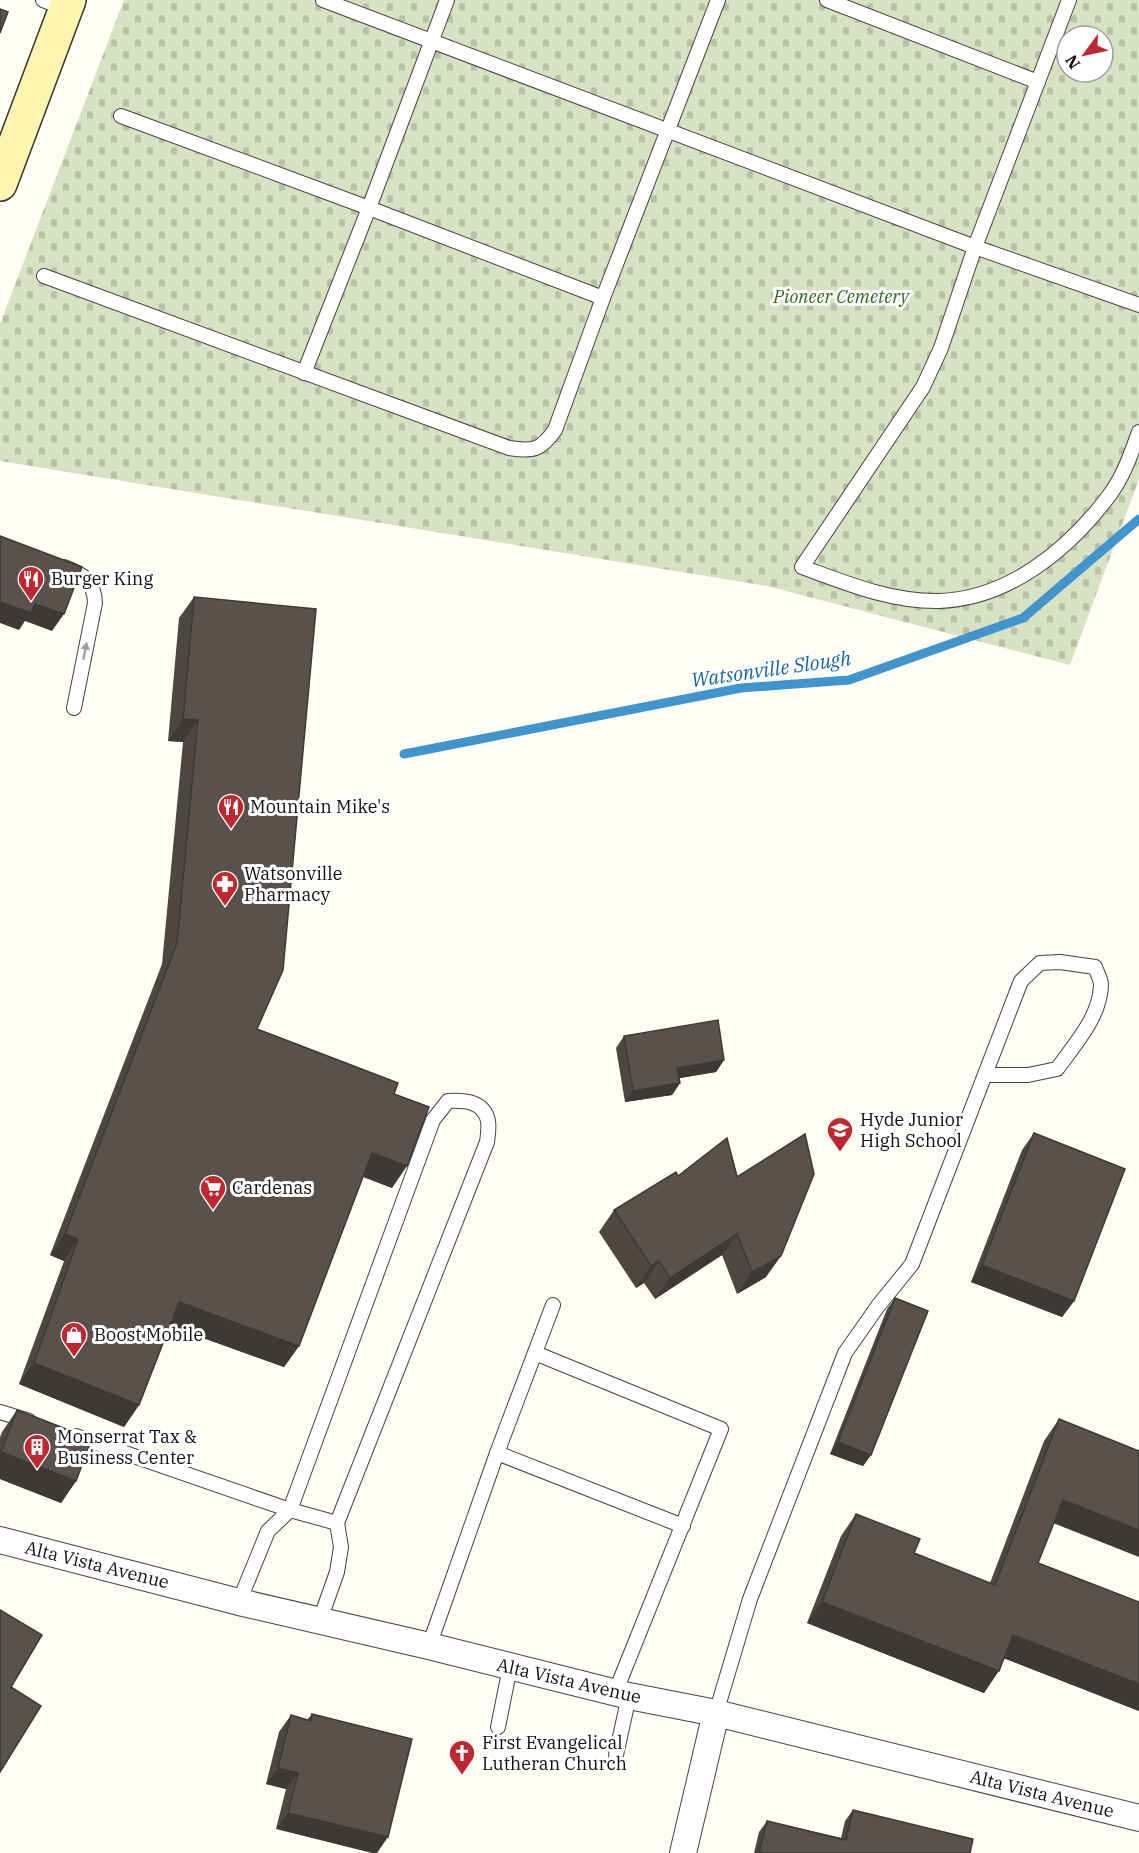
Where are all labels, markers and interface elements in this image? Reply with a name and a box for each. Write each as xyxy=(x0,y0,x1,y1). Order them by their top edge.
north arrow xyxy=(1055,24,1115,84)
text: N xyxy=(1061,51,1084,73)
park label: Pioneer Cemetery xyxy=(772,285,910,308)
restaurant icon: Burger King xyxy=(16,564,46,602)
place label: Burger King xyxy=(51,567,153,590)
one-way arrow xyxy=(81,642,91,660)
water label: Watsonville Slough xyxy=(689,644,853,693)
restaurant icon: Mountain Mike's xyxy=(216,792,246,830)
place label: Mountain Mike's xyxy=(250,795,390,818)
place label: Watsonville Pharmacy xyxy=(244,862,342,906)
pharmacy icon: Watsonville Pharmacy xyxy=(210,869,240,907)
place label: Hyde Junior High School xyxy=(860,1108,963,1152)
school or university icon: Hyde Junior High School xyxy=(825,1115,855,1153)
supermarket icon: Cardenas xyxy=(198,1173,228,1211)
place label: Cardenas xyxy=(232,1176,312,1199)
shop icon: Boost Mobile xyxy=(59,1320,89,1358)
place label: Boost Mobile xyxy=(94,1323,203,1346)
place label: Monserrat Tax & Business Center xyxy=(57,1425,197,1469)
building icon: Monserrat Tax & Business Center xyxy=(22,1432,52,1470)
street label: Alta Vista Avenue xyxy=(23,1536,171,1594)
street label: Alta Vista Avenue xyxy=(495,1653,644,1708)
place label: First Evangelical Lutheran Church xyxy=(482,1731,627,1775)
church icon: First Evangelical Lutheran Church xyxy=(447,1738,477,1776)
street label: Alta Vista Avenue xyxy=(968,1765,1116,1823)

